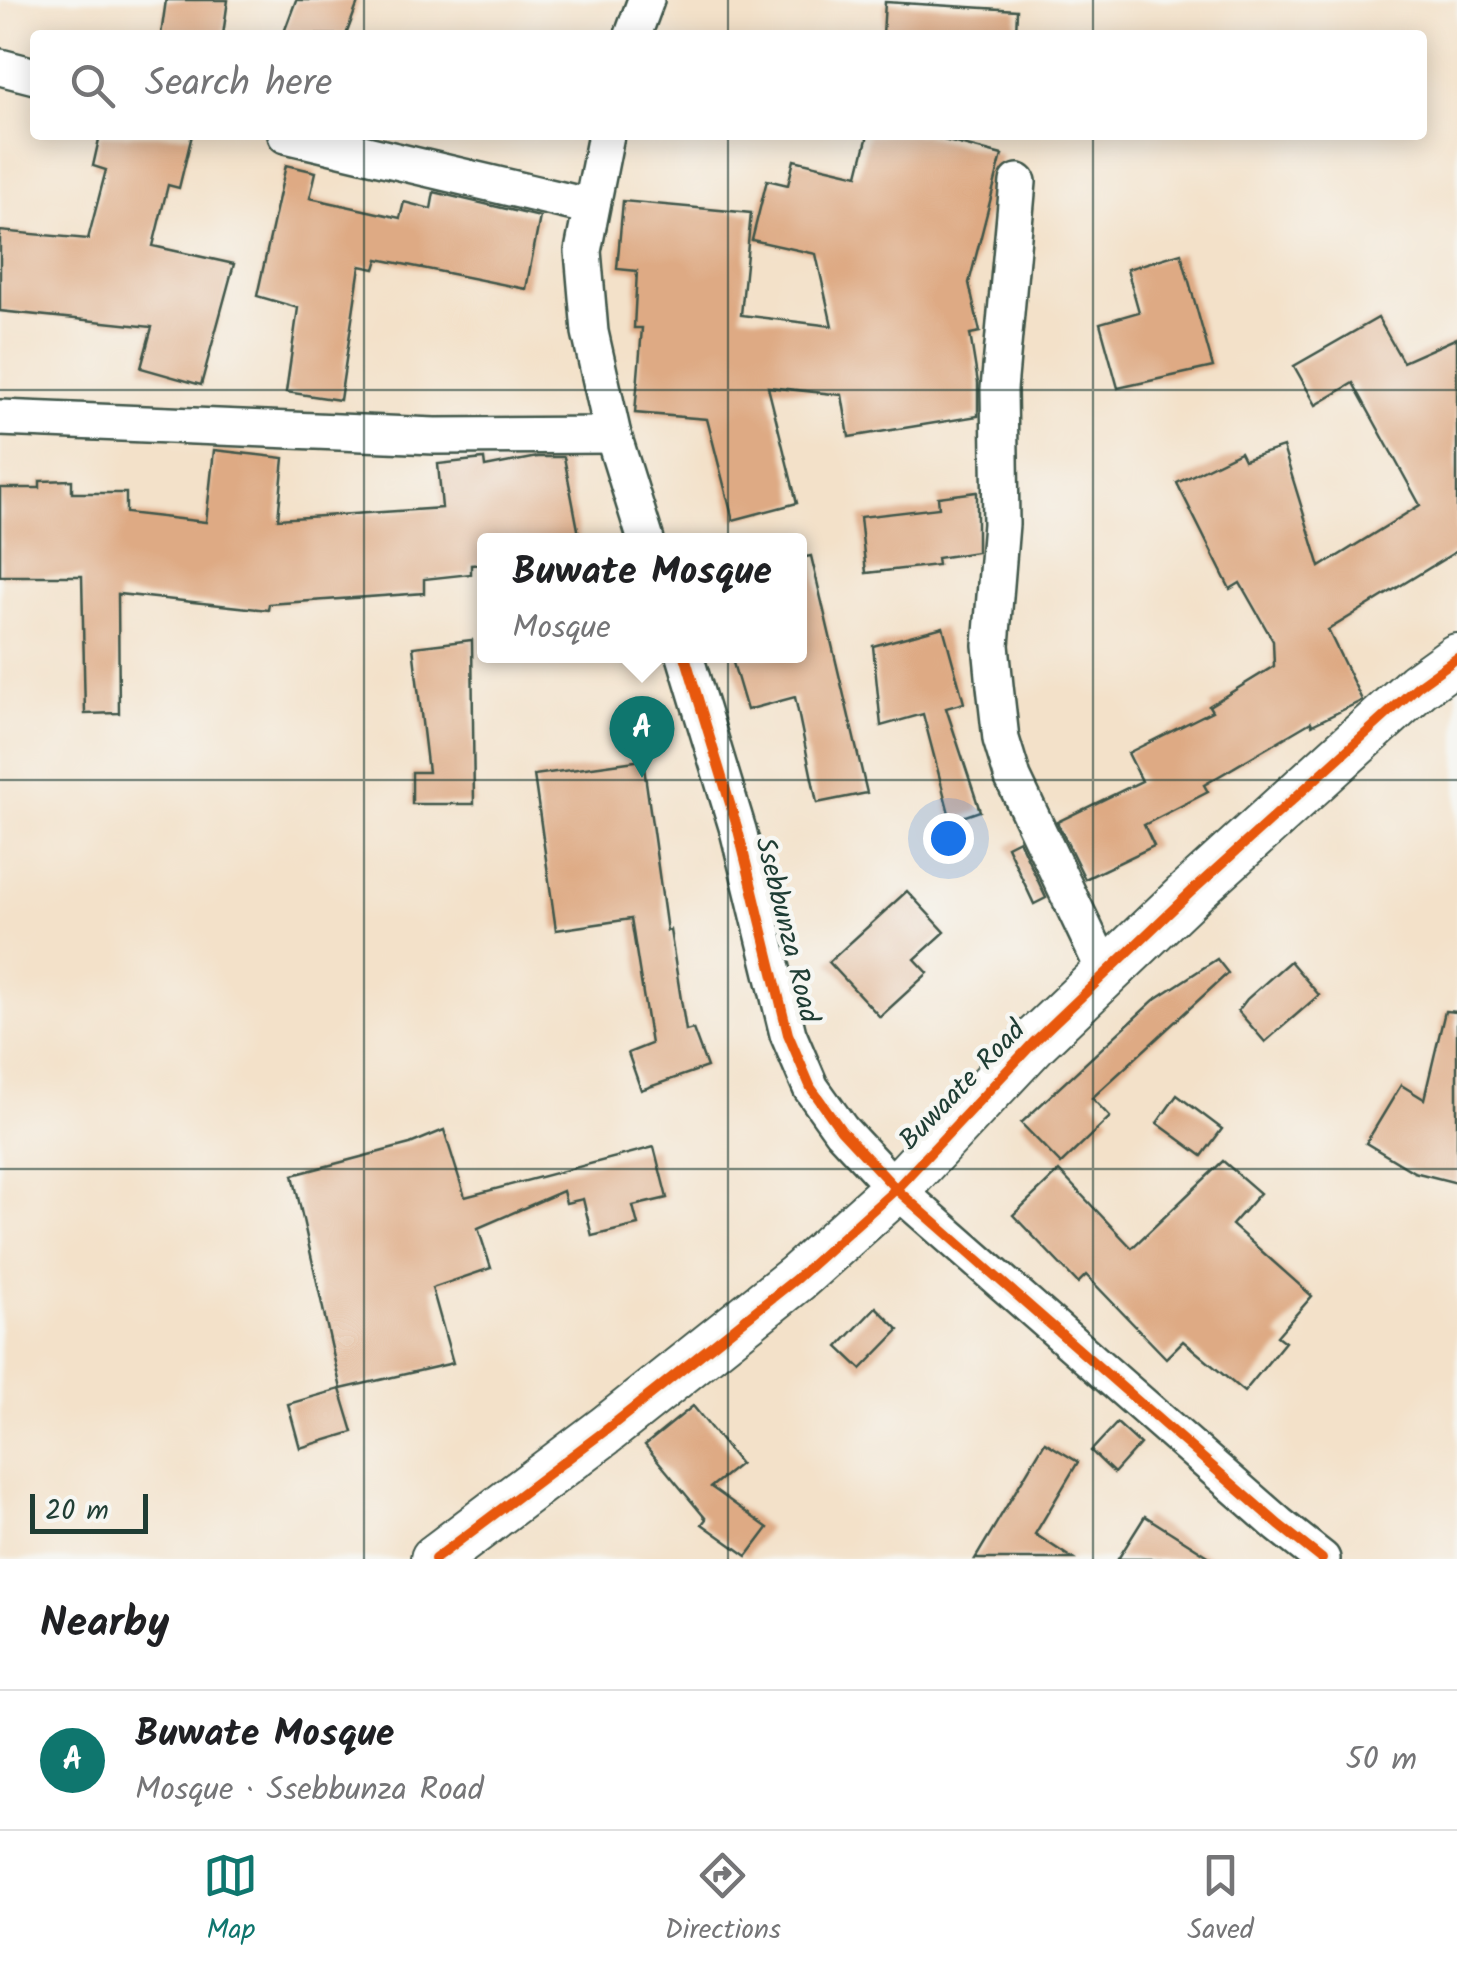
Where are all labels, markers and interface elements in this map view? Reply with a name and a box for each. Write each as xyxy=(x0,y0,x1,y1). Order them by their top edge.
search box xyxy=(30,30,1427,140)
text: Search here xyxy=(145,55,332,115)
icon: search xyxy=(65,58,120,113)
popup xyxy=(477,533,807,663)
text: Buwate Mosque xyxy=(512,543,772,603)
text: Mosque xyxy=(512,603,611,654)
pin: A xyxy=(610,696,674,778)
your location xyxy=(923,813,974,864)
street label: Ssebbunza Road xyxy=(741,832,831,1029)
street label: Buwaate Road xyxy=(889,1009,1038,1162)
scale bar xyxy=(30,1489,148,1534)
text: 20 m xyxy=(45,1489,109,1534)
text: Nearby xyxy=(40,1591,169,1658)
text: Buwate Mosque xyxy=(135,1705,394,1765)
text: A xyxy=(62,1735,83,1786)
text: 50 m xyxy=(1346,1735,1417,1786)
text: Mosque · Ssebbunza Road xyxy=(135,1765,484,1816)
tab: Map xyxy=(203,1848,258,1953)
tab: Directions xyxy=(665,1848,781,1953)
tab: Saved xyxy=(1187,1848,1254,1953)

